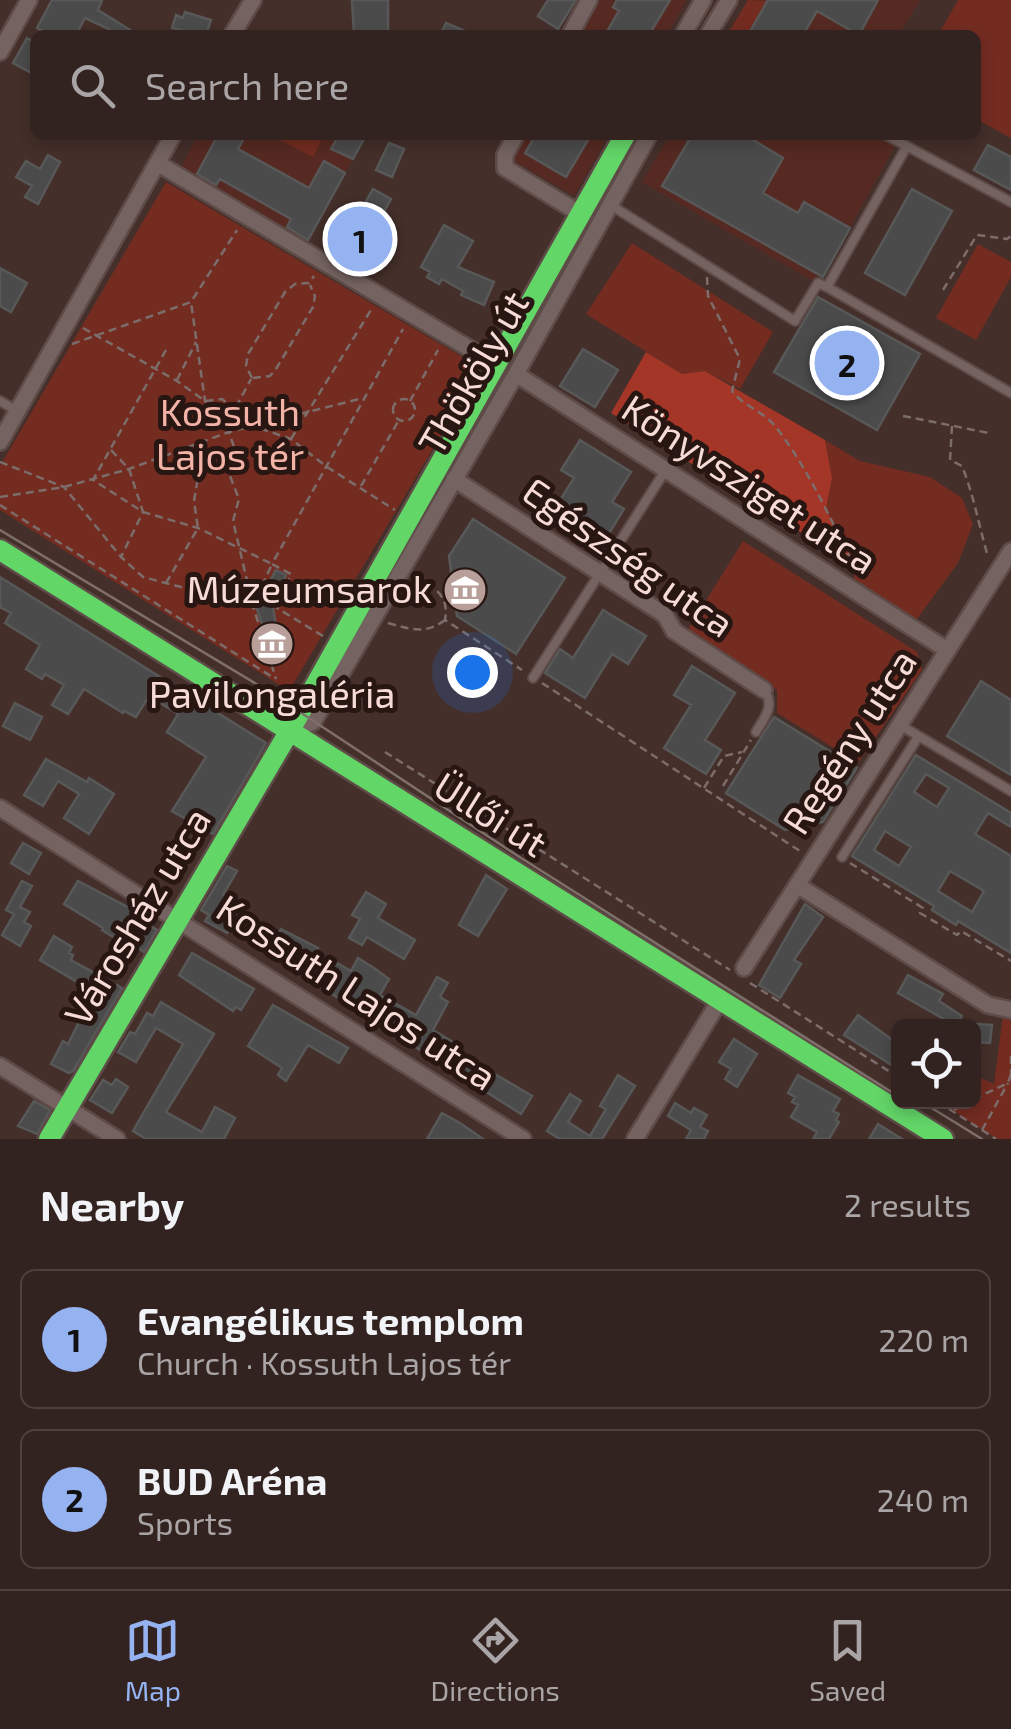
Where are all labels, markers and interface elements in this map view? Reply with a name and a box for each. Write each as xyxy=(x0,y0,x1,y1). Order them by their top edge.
search box xyxy=(30,30,981,140)
icon: search xyxy=(65,58,120,113)
text: Search here xyxy=(145,62,349,108)
pin: 1 xyxy=(328,202,392,276)
street label: Thököly út xyxy=(407,282,537,462)
pin: 2 xyxy=(814,326,880,400)
street label: Könyvsziget utca xyxy=(614,384,886,583)
park label: Kossuth Lajos tér xyxy=(156,388,304,478)
street label: Egészség utca xyxy=(515,467,743,646)
place label: Múzeumsarok xyxy=(186,565,432,611)
museum icon: Múzeumsarok xyxy=(442,567,488,613)
museum icon: Pavilongaléria xyxy=(249,621,295,667)
street label: Regény utca xyxy=(772,640,925,842)
your location xyxy=(447,647,498,698)
place label: Pavilongaléria xyxy=(149,670,395,716)
street label: Üllői út xyxy=(426,761,556,866)
street label: Városház utca xyxy=(53,799,219,1033)
street label: Kossuth Lajos utca xyxy=(209,884,505,1099)
map controls xyxy=(891,1019,981,1109)
button: locate xyxy=(891,1019,981,1109)
text: Nearby xyxy=(40,1179,184,1229)
text: 2 results xyxy=(844,1185,971,1223)
text: Evangélikus templom xyxy=(137,1297,524,1343)
text: 1 xyxy=(68,1320,81,1358)
text: 220 m xyxy=(879,1320,969,1358)
text: Church · Kossuth Lajos tér xyxy=(137,1343,511,1381)
text: BUD Aréna xyxy=(137,1457,327,1503)
text: 2 xyxy=(65,1480,84,1518)
text: 240 m xyxy=(877,1480,969,1518)
text: Sports xyxy=(137,1503,233,1541)
tab: Map xyxy=(125,1613,181,1707)
tab: Directions xyxy=(431,1613,560,1707)
tab: Saved xyxy=(809,1613,886,1707)

